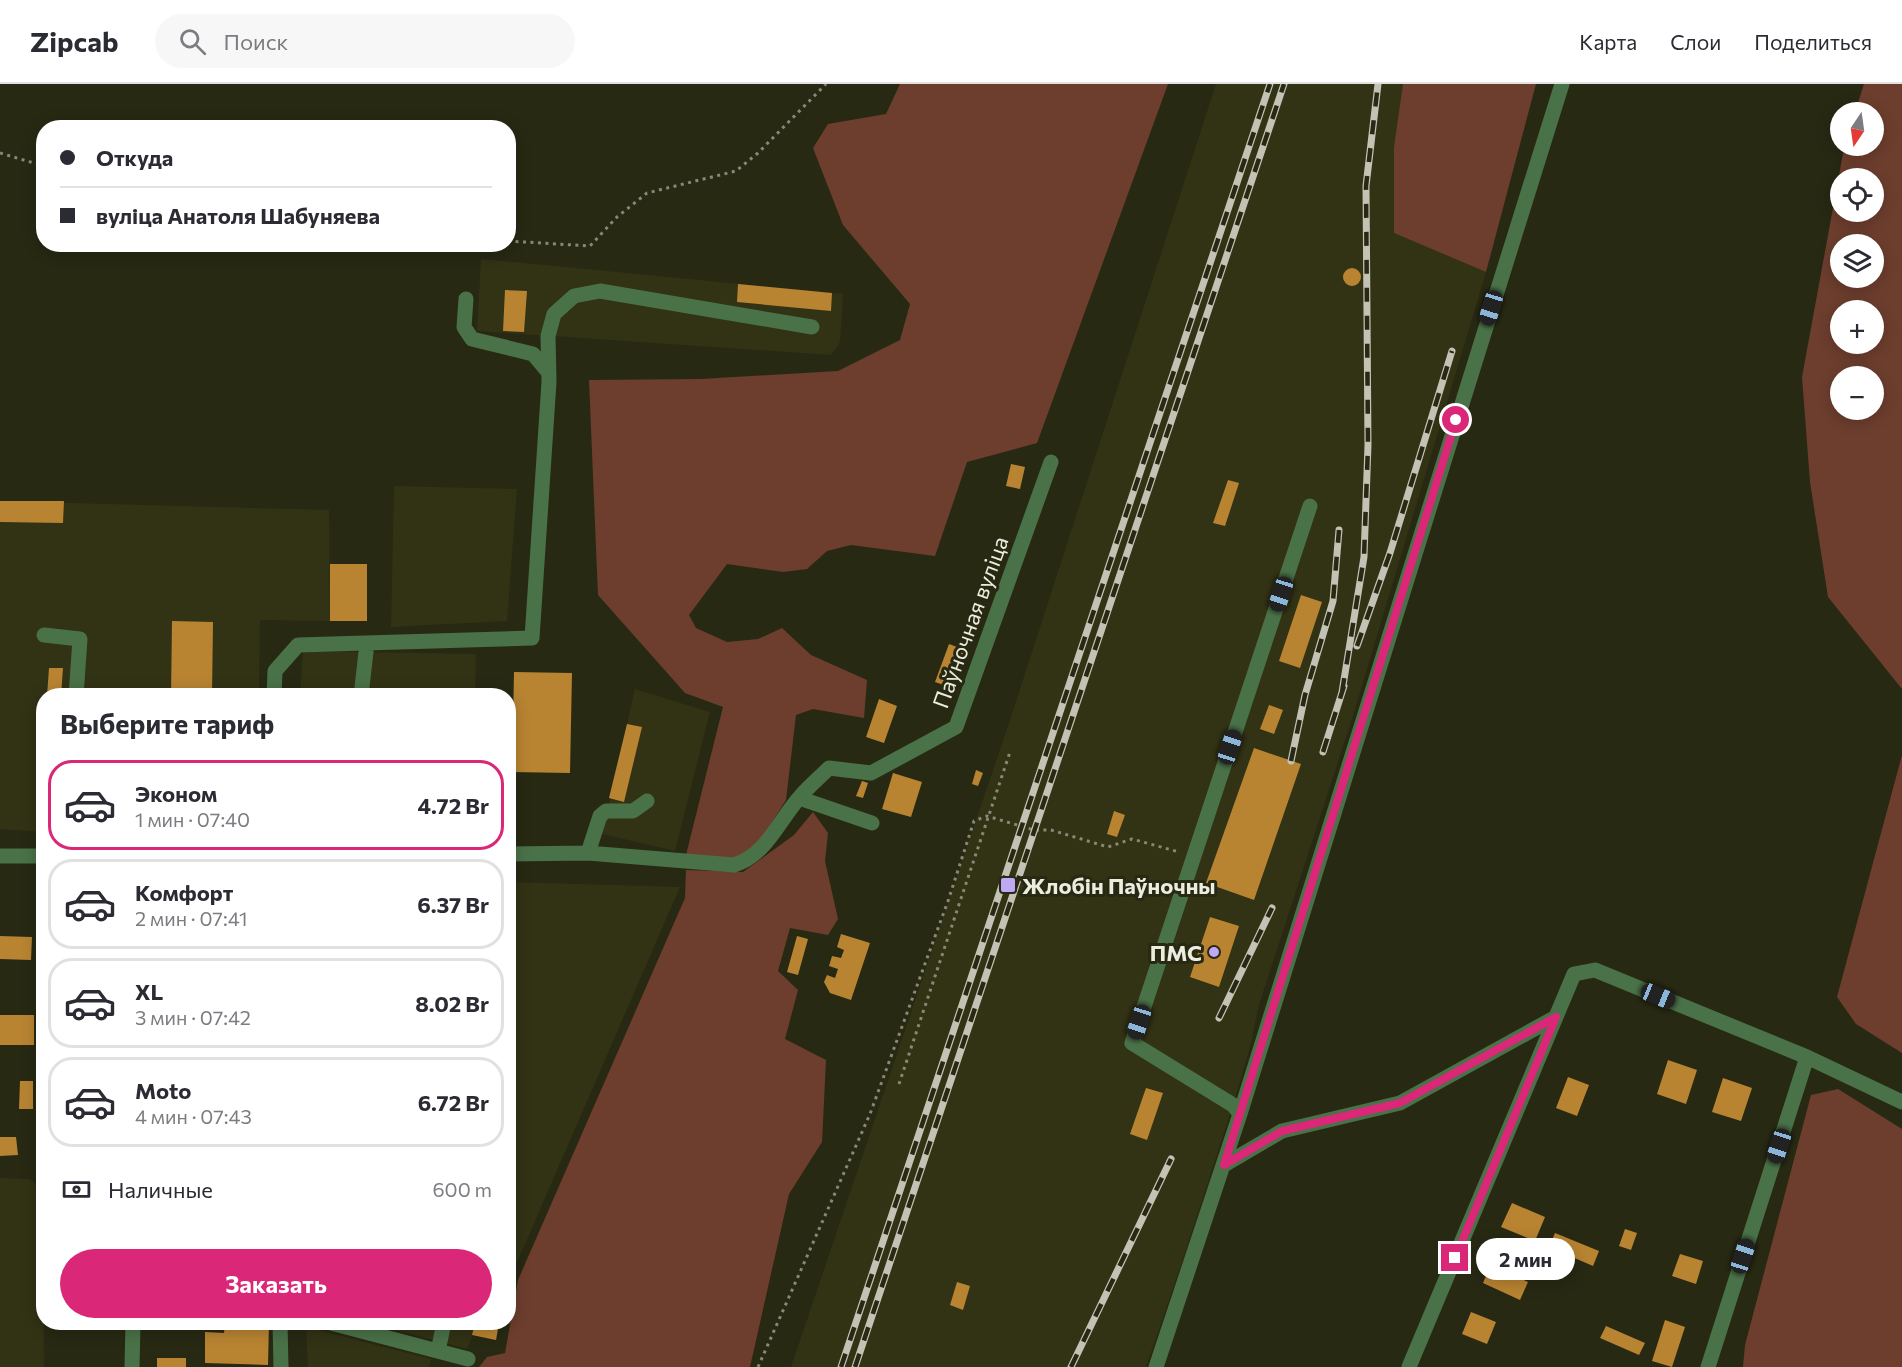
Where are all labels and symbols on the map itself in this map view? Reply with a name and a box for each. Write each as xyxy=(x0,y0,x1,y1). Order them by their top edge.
north arrow xyxy=(1830,102,1884,156)
car xyxy=(1477,288,1505,328)
route start xyxy=(1442,406,1469,433)
street label: Паўночная вуліца xyxy=(926,532,1014,712)
car xyxy=(1267,574,1295,614)
car xyxy=(1216,727,1244,767)
place label: Жлобін Паўночны xyxy=(1022,872,1216,899)
marker: Жлобін Паўночны xyxy=(999,876,1017,894)
place label: ПМС xyxy=(1150,939,1202,966)
marker: ПМС xyxy=(1207,945,1221,959)
car xyxy=(1638,981,1678,1011)
car xyxy=(1125,1002,1153,1042)
car xyxy=(1765,1126,1793,1166)
car xyxy=(1729,1236,1757,1276)
callout: 2 мин xyxy=(1476,1237,1575,1279)
route end xyxy=(1441,1244,1468,1271)

